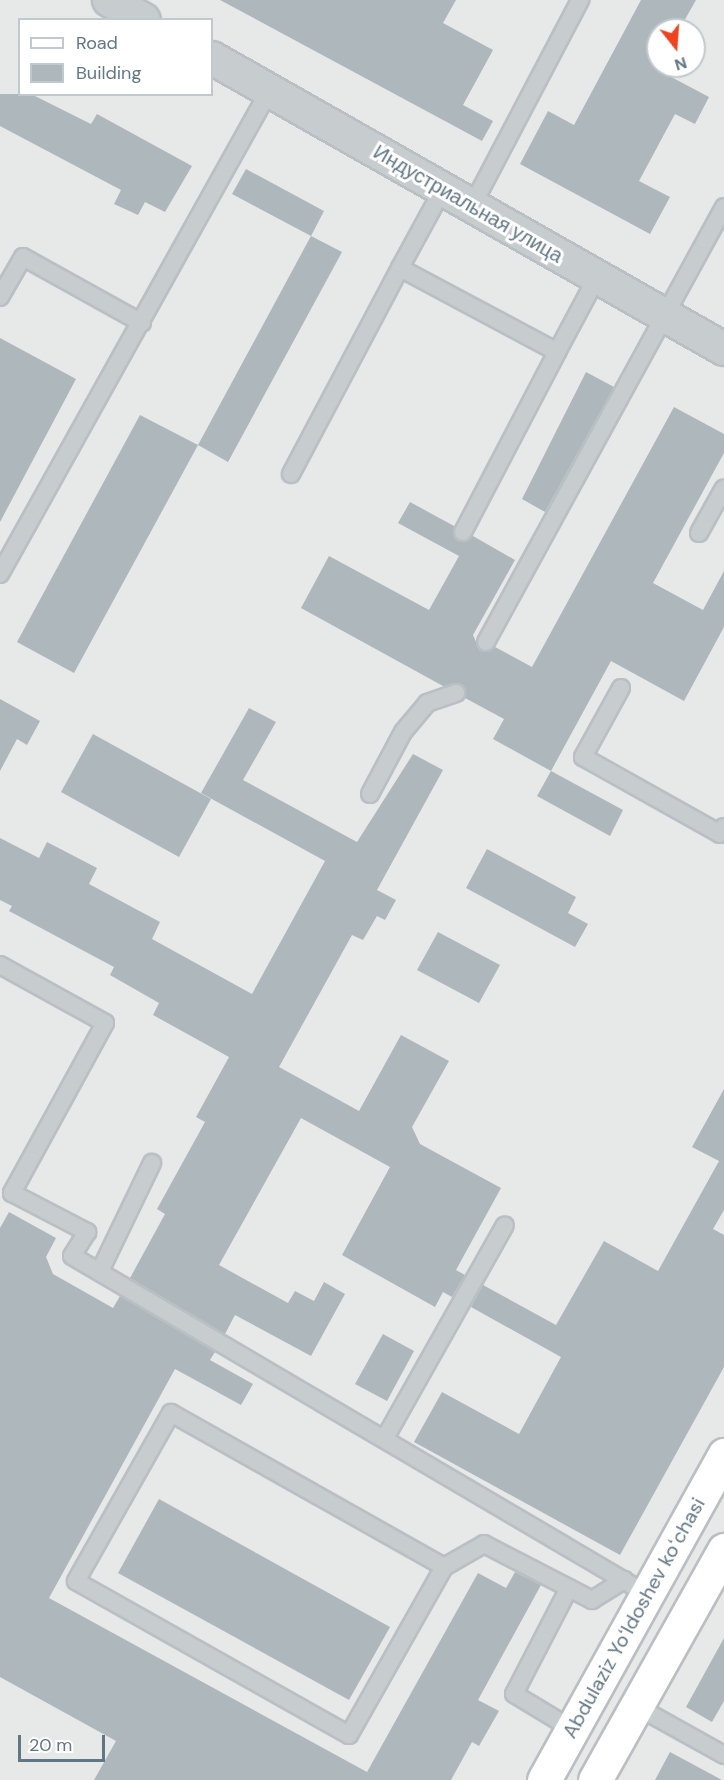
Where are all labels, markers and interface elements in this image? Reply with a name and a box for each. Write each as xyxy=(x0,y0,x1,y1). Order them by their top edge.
legend xyxy=(18,18,213,96)
north arrow xyxy=(646,18,706,78)
text: Road xyxy=(76,31,118,55)
text: N xyxy=(672,52,689,76)
text: Building xyxy=(76,61,141,85)
street label: Индустриальная улица xyxy=(369,140,567,268)
street label: Abdulaziz Yoʻldoshev koʻchasi xyxy=(558,1494,710,1742)
scale bar xyxy=(21,1723,108,1761)
text: 20 m xyxy=(29,1733,72,1757)

